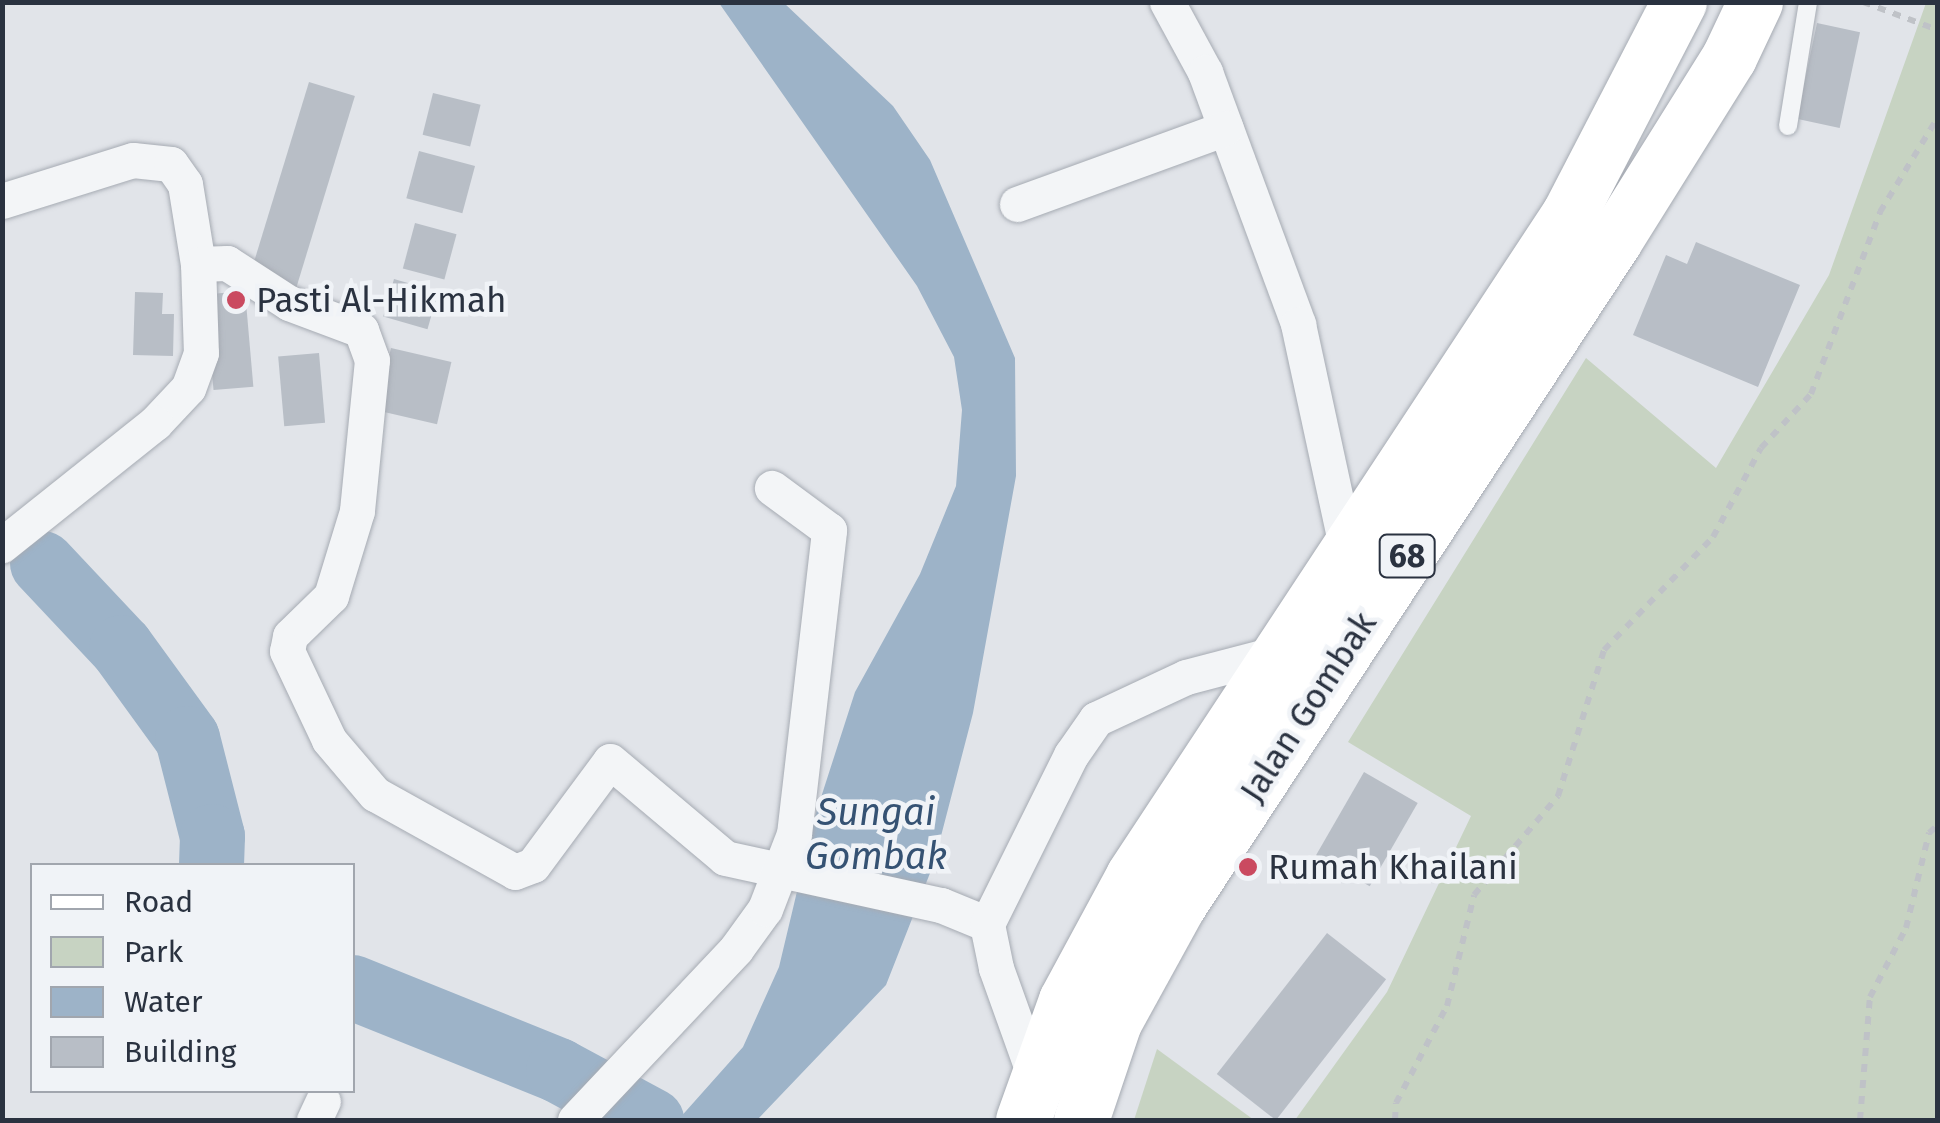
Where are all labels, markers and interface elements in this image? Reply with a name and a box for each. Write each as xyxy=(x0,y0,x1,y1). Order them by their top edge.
place label: Pasti Al-Hikmah xyxy=(256,279,506,321)
marker: Pasti Al-Hikmah xyxy=(225,289,247,311)
road number: 68 xyxy=(1377,529,1437,583)
street label: Jalan Gombak xyxy=(1231,604,1385,810)
water label: Sungai Gombak xyxy=(805,790,947,879)
place label: Rumah Khailani xyxy=(1268,846,1518,888)
marker: Rumah Khailani xyxy=(1237,856,1259,878)
legend xyxy=(30,863,355,1093)
text: Road xyxy=(124,884,193,920)
text: Park xyxy=(124,934,183,970)
text: Water xyxy=(124,984,203,1020)
text: Building xyxy=(124,1034,236,1070)

